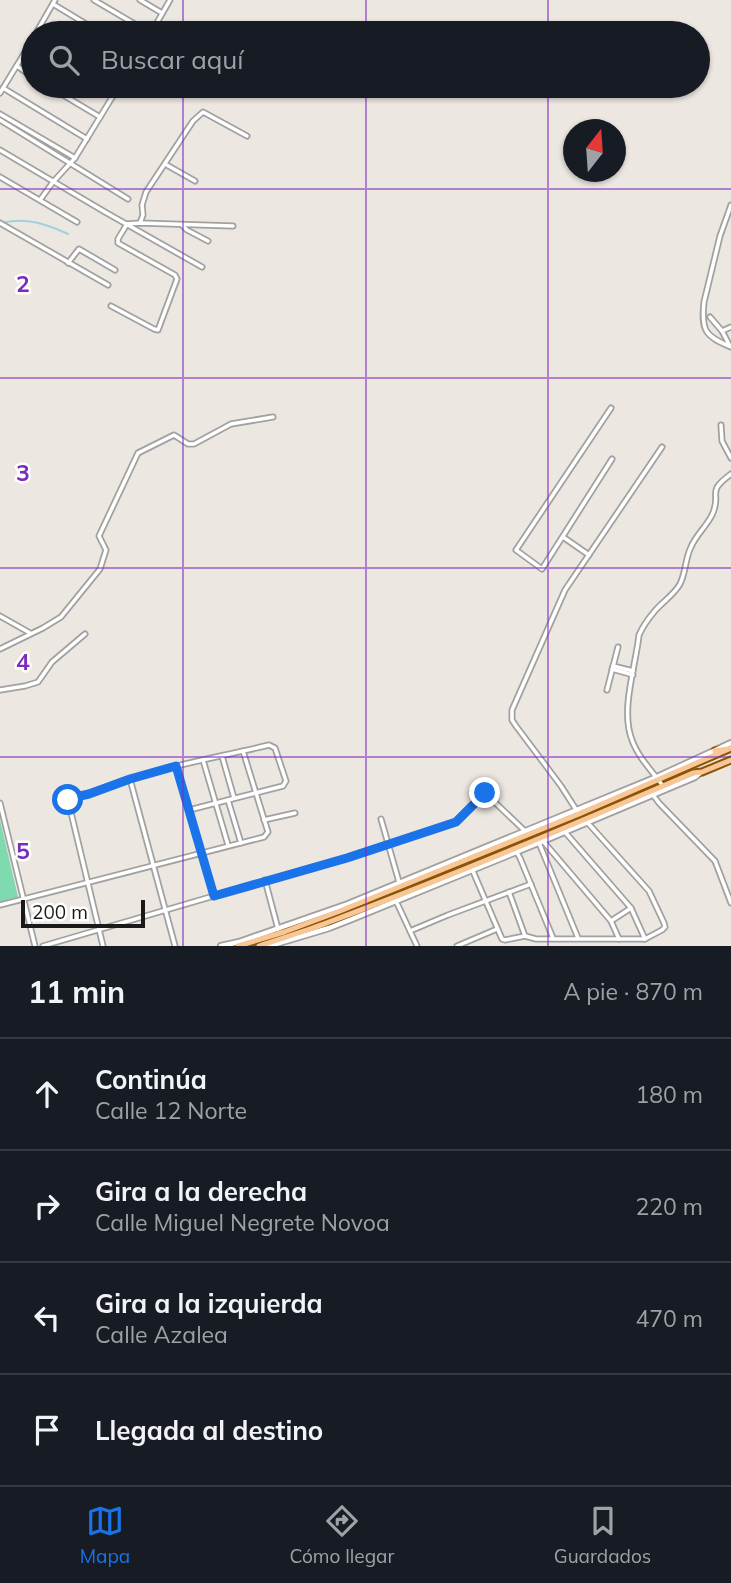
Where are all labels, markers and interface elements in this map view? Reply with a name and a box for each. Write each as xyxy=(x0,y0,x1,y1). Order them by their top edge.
search box xyxy=(21,21,710,98)
icon: search xyxy=(45,41,83,79)
text: Buscar aquí xyxy=(101,43,244,76)
north arrow xyxy=(563,119,626,182)
text: 2 xyxy=(16,269,30,298)
text: 3 xyxy=(16,458,30,487)
text: 4 xyxy=(16,647,30,676)
route end xyxy=(469,777,500,808)
route start xyxy=(52,784,83,815)
text: 5 xyxy=(16,836,30,865)
scale bar xyxy=(21,897,145,929)
text: 200 m xyxy=(32,900,88,924)
text: 11 min xyxy=(28,973,125,1011)
text: A pie · 870 m xyxy=(563,977,703,1006)
text: Continúa xyxy=(95,1063,207,1096)
icon: ahead xyxy=(28,1075,66,1113)
text: 180 m xyxy=(635,1080,703,1109)
text: Calle 12 Norte xyxy=(95,1096,247,1125)
text: Gira a la derecha xyxy=(95,1175,307,1208)
icon: right xyxy=(28,1187,66,1225)
text: 220 m xyxy=(635,1192,703,1221)
text: Calle Miguel Negrete Novoa xyxy=(95,1208,390,1237)
text: Gira a la izquierda xyxy=(95,1287,323,1320)
icon: left xyxy=(28,1299,66,1337)
text: 470 m xyxy=(635,1304,703,1333)
text: Calle Azalea xyxy=(95,1320,228,1349)
icon: arrive xyxy=(28,1411,66,1449)
text: Llegada al destino xyxy=(95,1414,323,1447)
tab: Mapa xyxy=(80,1502,130,1568)
tab: Cómo llegar xyxy=(290,1502,394,1568)
tab: Guardados xyxy=(554,1502,651,1568)

